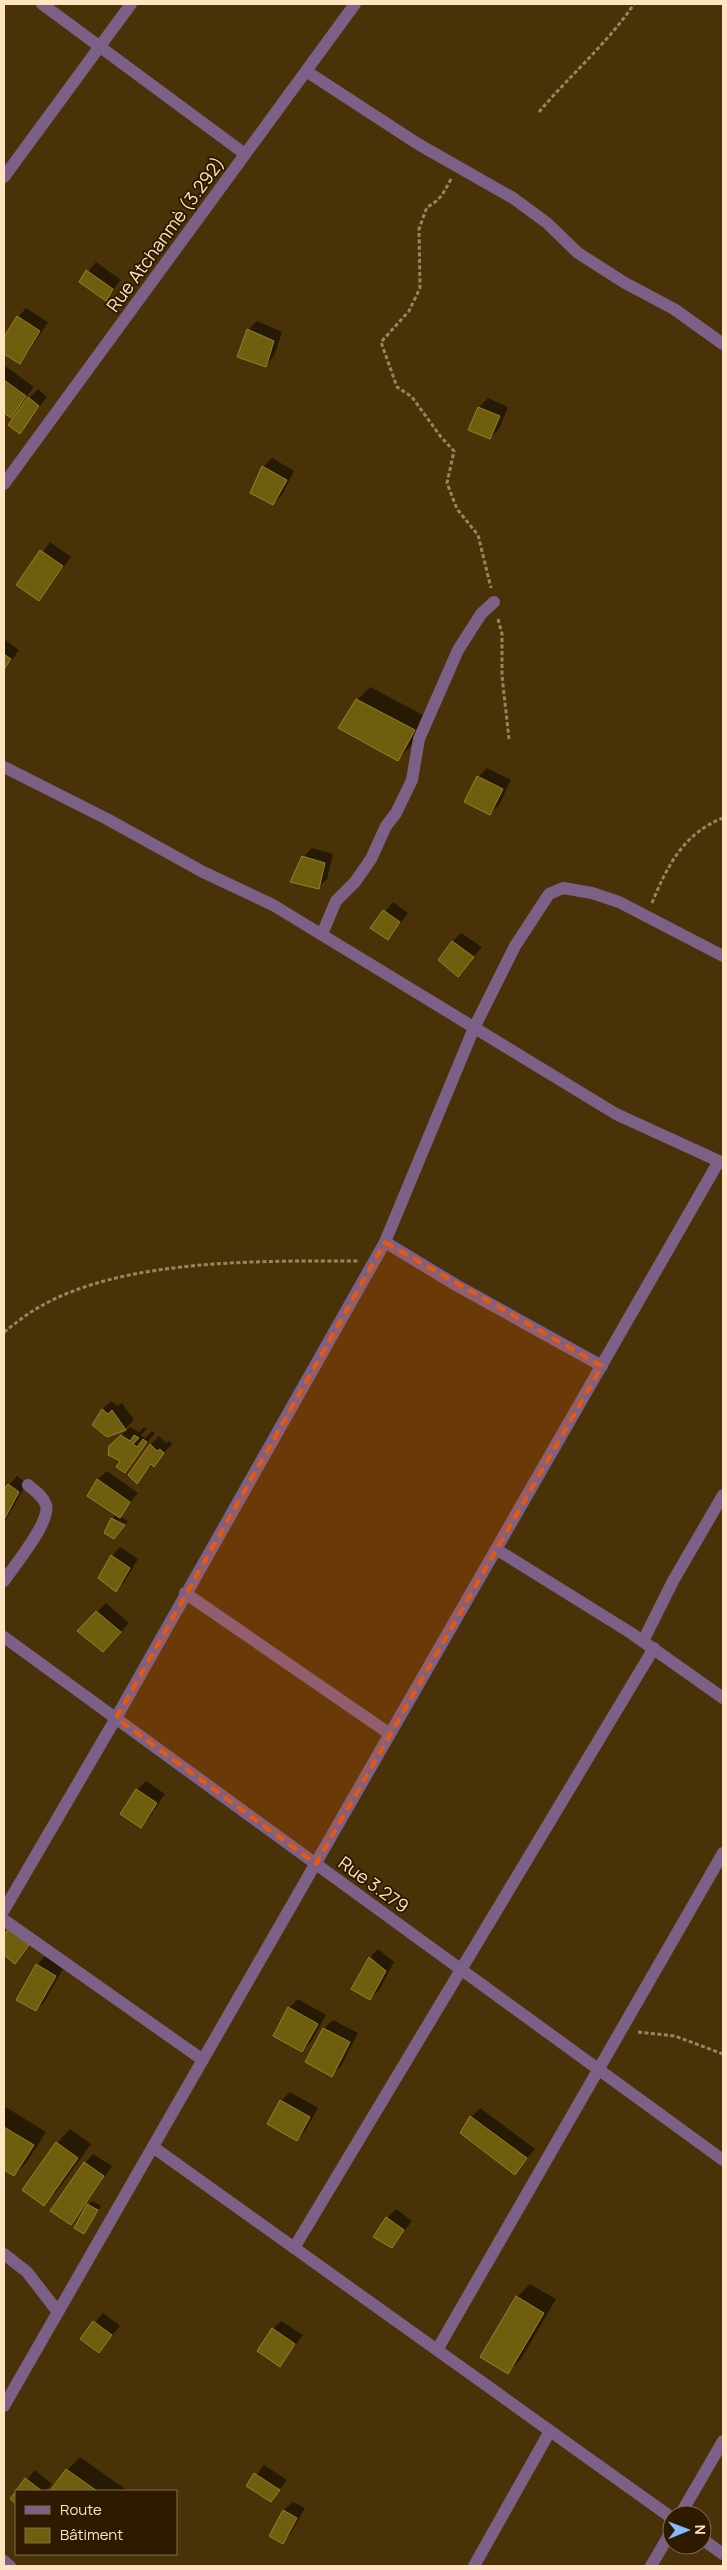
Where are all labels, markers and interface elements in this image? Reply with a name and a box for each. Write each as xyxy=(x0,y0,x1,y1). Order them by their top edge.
street label: Rue Atchanmè (3.292) xyxy=(101,152,229,316)
street label: Rue 3.279 xyxy=(334,1850,414,1918)
legend xyxy=(15,2490,178,2555)
text: Route xyxy=(60,2499,102,2520)
north arrow xyxy=(662,2505,712,2555)
text: Bâtiment xyxy=(60,2524,123,2545)
text: N xyxy=(691,2525,710,2535)

